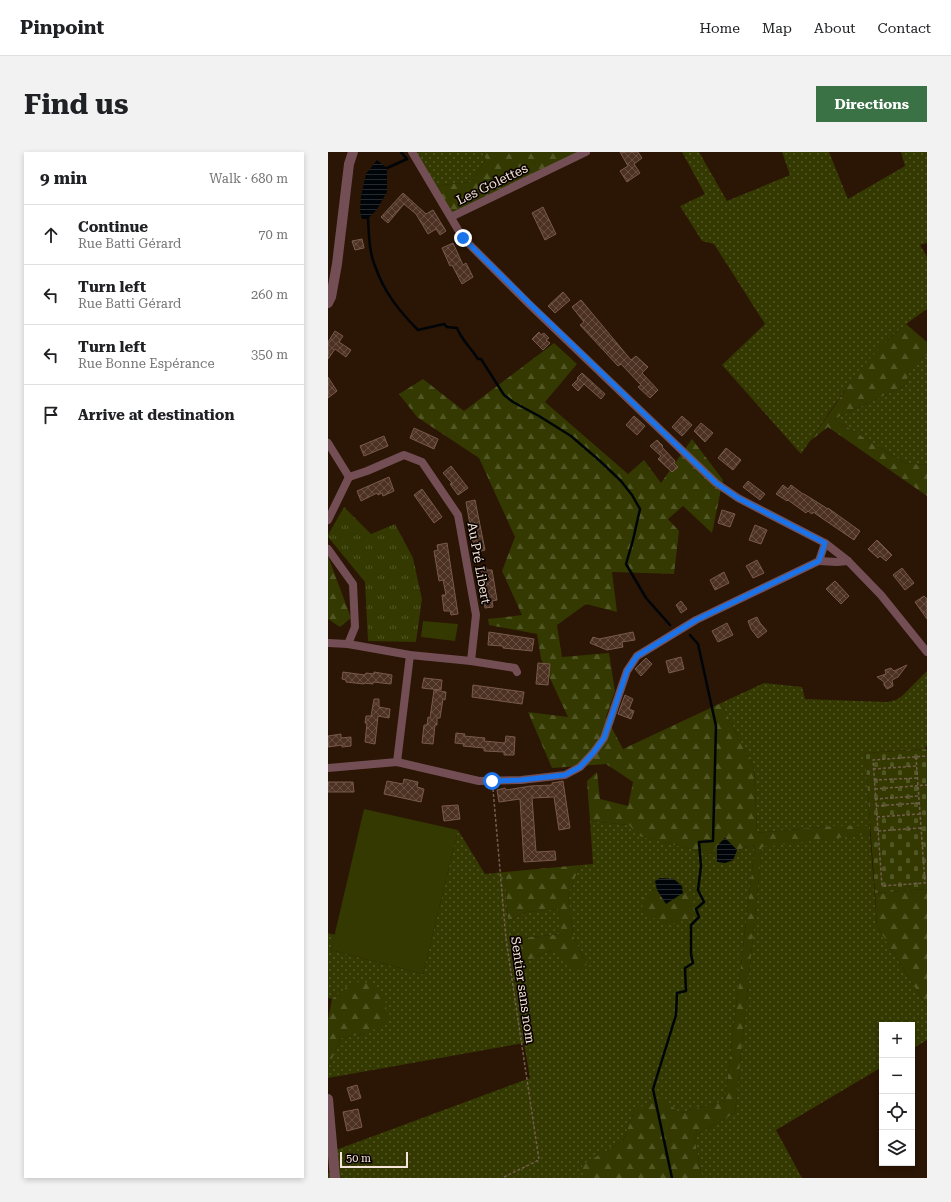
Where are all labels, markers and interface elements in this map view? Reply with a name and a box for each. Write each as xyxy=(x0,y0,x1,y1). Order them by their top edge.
text: Pinpoint xyxy=(20,16,104,39)
text: Home xyxy=(699,20,740,36)
text: Map xyxy=(762,20,792,36)
text: About xyxy=(814,20,856,36)
text: Contact xyxy=(878,20,931,36)
button: Directions xyxy=(816,86,927,122)
text: Find us xyxy=(24,88,128,121)
street label: Les Golettes xyxy=(454,160,530,208)
text: 9 min xyxy=(40,168,87,188)
text: Walk · 680 m xyxy=(209,171,288,186)
text: Continue xyxy=(78,218,148,236)
icon: ahead xyxy=(40,224,62,246)
text: 70 m xyxy=(258,227,288,242)
route end xyxy=(454,229,472,247)
text: Rue Batti Gérard xyxy=(78,236,181,251)
text: Turn left xyxy=(78,278,146,296)
icon: left xyxy=(40,284,62,306)
text: 260 m xyxy=(251,287,288,302)
text: Rue Batti Gérard xyxy=(78,296,181,311)
text: Turn left xyxy=(78,338,146,356)
icon: left xyxy=(40,344,62,366)
text: 350 m xyxy=(251,347,288,362)
text: Rue Bonne Espérance xyxy=(78,356,215,371)
icon: arrive xyxy=(40,404,62,426)
text: Arrive at destination xyxy=(78,406,234,424)
street label: Au Pré Libert xyxy=(464,521,494,605)
route start xyxy=(483,772,501,790)
street label: Sentier sans nom xyxy=(508,936,538,1045)
map controls xyxy=(879,1022,915,1166)
button: + xyxy=(879,1022,915,1058)
button: − xyxy=(879,1058,915,1094)
button: locate xyxy=(879,1094,915,1130)
button: layers xyxy=(879,1130,915,1166)
scale bar xyxy=(340,1150,408,1169)
text: 50 m xyxy=(346,1152,371,1165)

